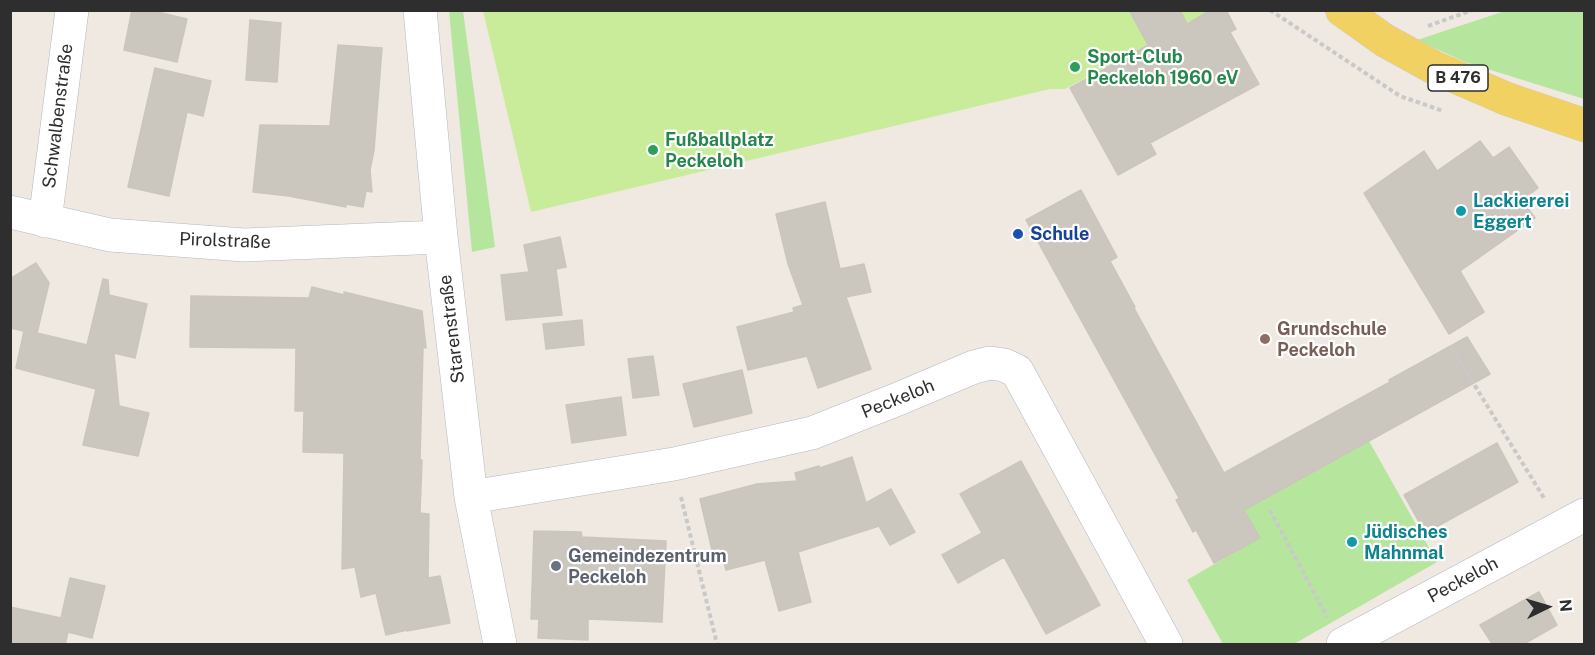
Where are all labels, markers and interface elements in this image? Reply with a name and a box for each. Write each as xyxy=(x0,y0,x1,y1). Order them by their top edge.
street label: Schwalbenstraße xyxy=(38,42,78,190)
place label: Sport-Club Peckeloh 1960 eV xyxy=(1087,46,1238,88)
marker: Sport-Club Peckeloh 1960 eV xyxy=(1068,60,1082,74)
road number: B 476 xyxy=(1428,65,1488,91)
place label: Fußballplatz Peckeloh xyxy=(665,129,773,172)
marker: Fußballplatz Peckeloh xyxy=(646,143,660,157)
place label: Lackiererei Eggert xyxy=(1473,190,1569,232)
marker: Lackiererei Eggert xyxy=(1454,204,1468,218)
place label: Schule xyxy=(1030,223,1089,245)
marker: Schule xyxy=(1011,227,1025,241)
street label: Pirolstraße xyxy=(179,229,271,253)
street label: Starenstraße xyxy=(435,273,469,385)
place label: Grundschule Peckeloh xyxy=(1277,318,1387,360)
marker: Grundschule Peckeloh xyxy=(1258,332,1272,346)
street label: Peckeloh xyxy=(858,375,938,423)
place label: Jüdisches Mahnmal xyxy=(1364,521,1448,564)
marker: Jüdisches Mahnmal xyxy=(1345,535,1359,549)
place label: Gemeindezentrum Peckeloh xyxy=(568,545,726,588)
street label: Peckeloh xyxy=(1424,552,1502,608)
marker: Gemeindezentrum Peckeloh xyxy=(549,559,563,573)
north arrow xyxy=(1517,577,1577,637)
text: N xyxy=(1555,598,1575,612)

